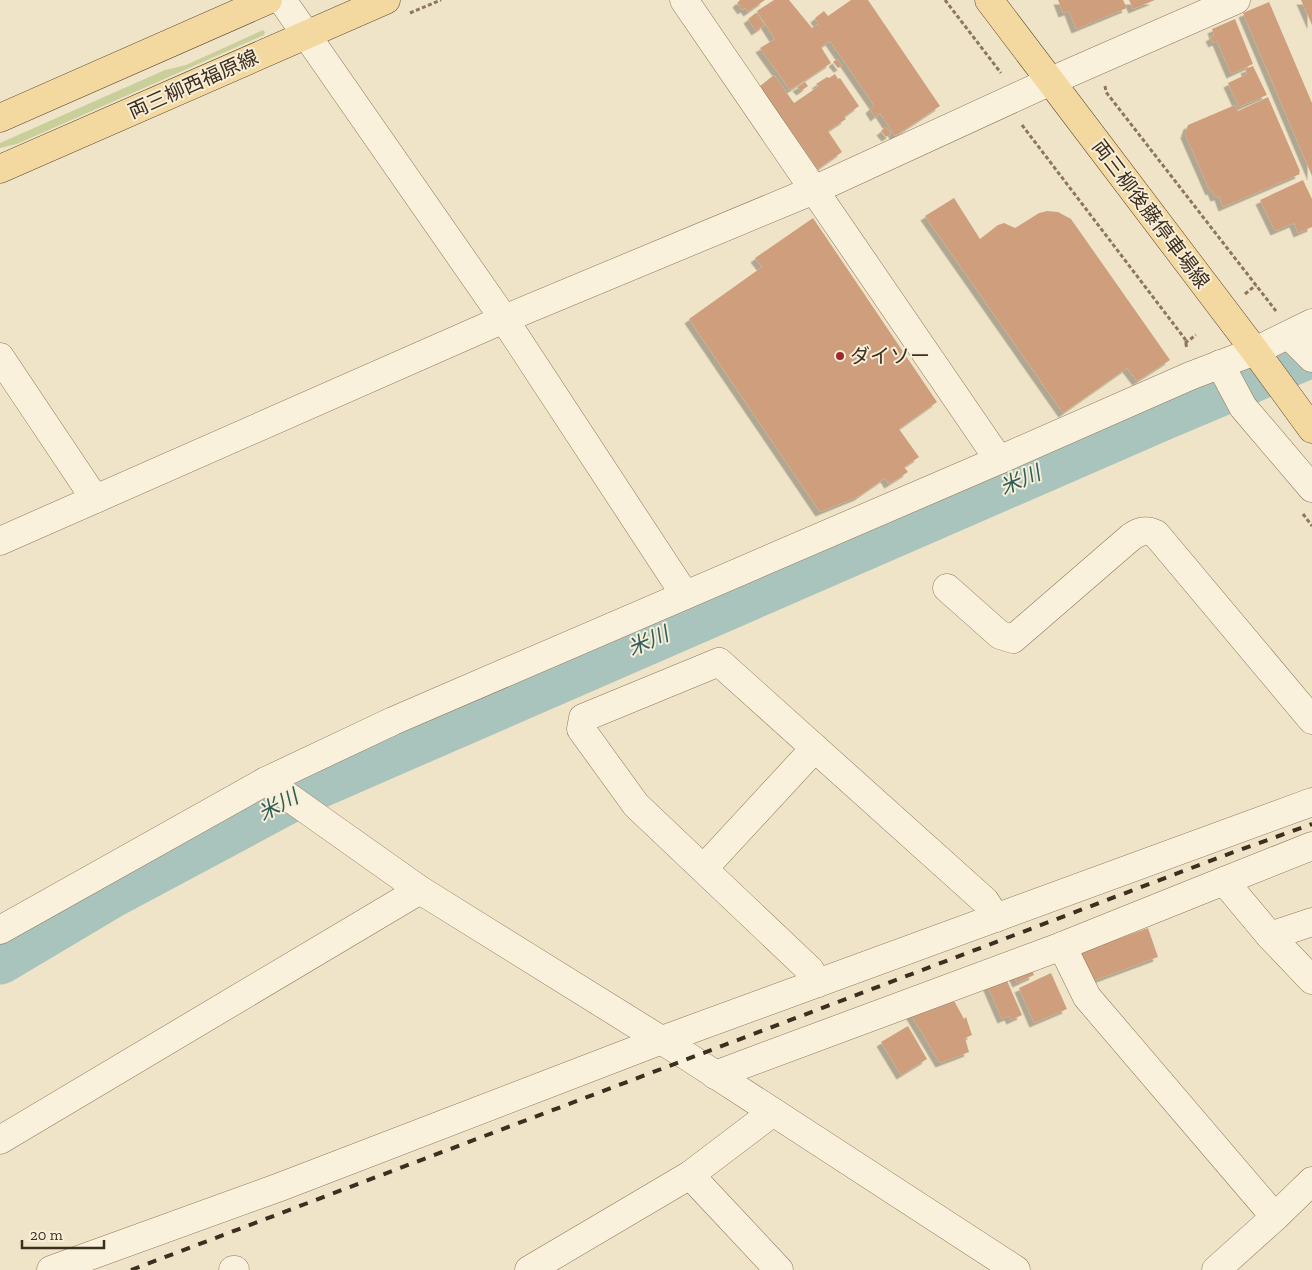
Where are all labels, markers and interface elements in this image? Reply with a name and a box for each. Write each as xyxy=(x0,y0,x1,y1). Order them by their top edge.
street label: 両三柳西福原線 xyxy=(124,45,262,123)
street label: 両三柳後藤停車場線 xyxy=(1087,135,1215,293)
place label: ダイソー xyxy=(850,344,930,368)
marker: ダイソー xyxy=(834,350,846,362)
water label: 米川 xyxy=(996,459,1046,499)
water label: 米川 xyxy=(624,620,674,660)
water label: 米川 xyxy=(253,783,304,825)
scale bar xyxy=(22,1218,105,1250)
text: 20 m xyxy=(30,1226,63,1244)

